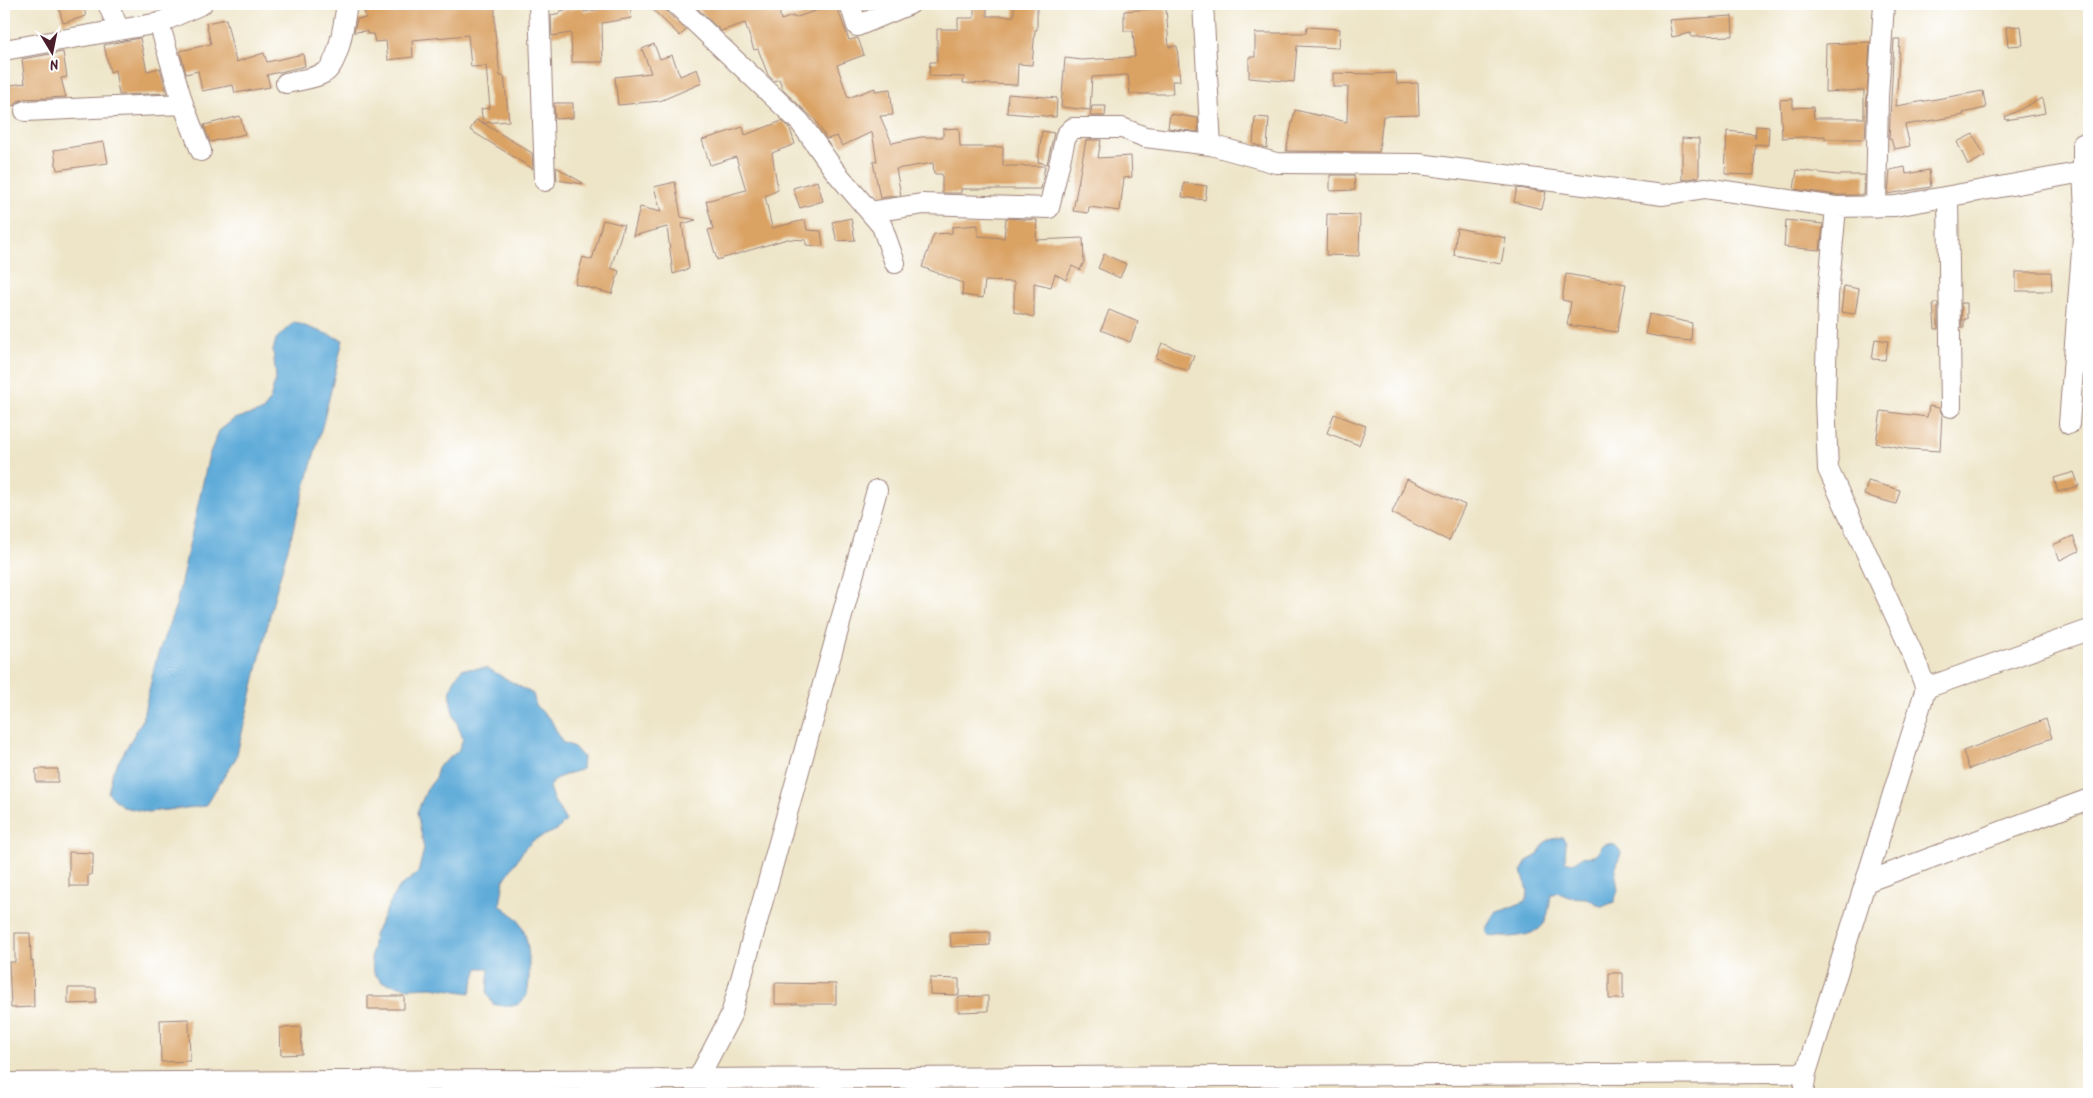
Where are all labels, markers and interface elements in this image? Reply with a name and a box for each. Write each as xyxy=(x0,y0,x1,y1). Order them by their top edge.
north arrow xyxy=(28,28,78,78)
text: N xyxy=(48,52,60,75)

